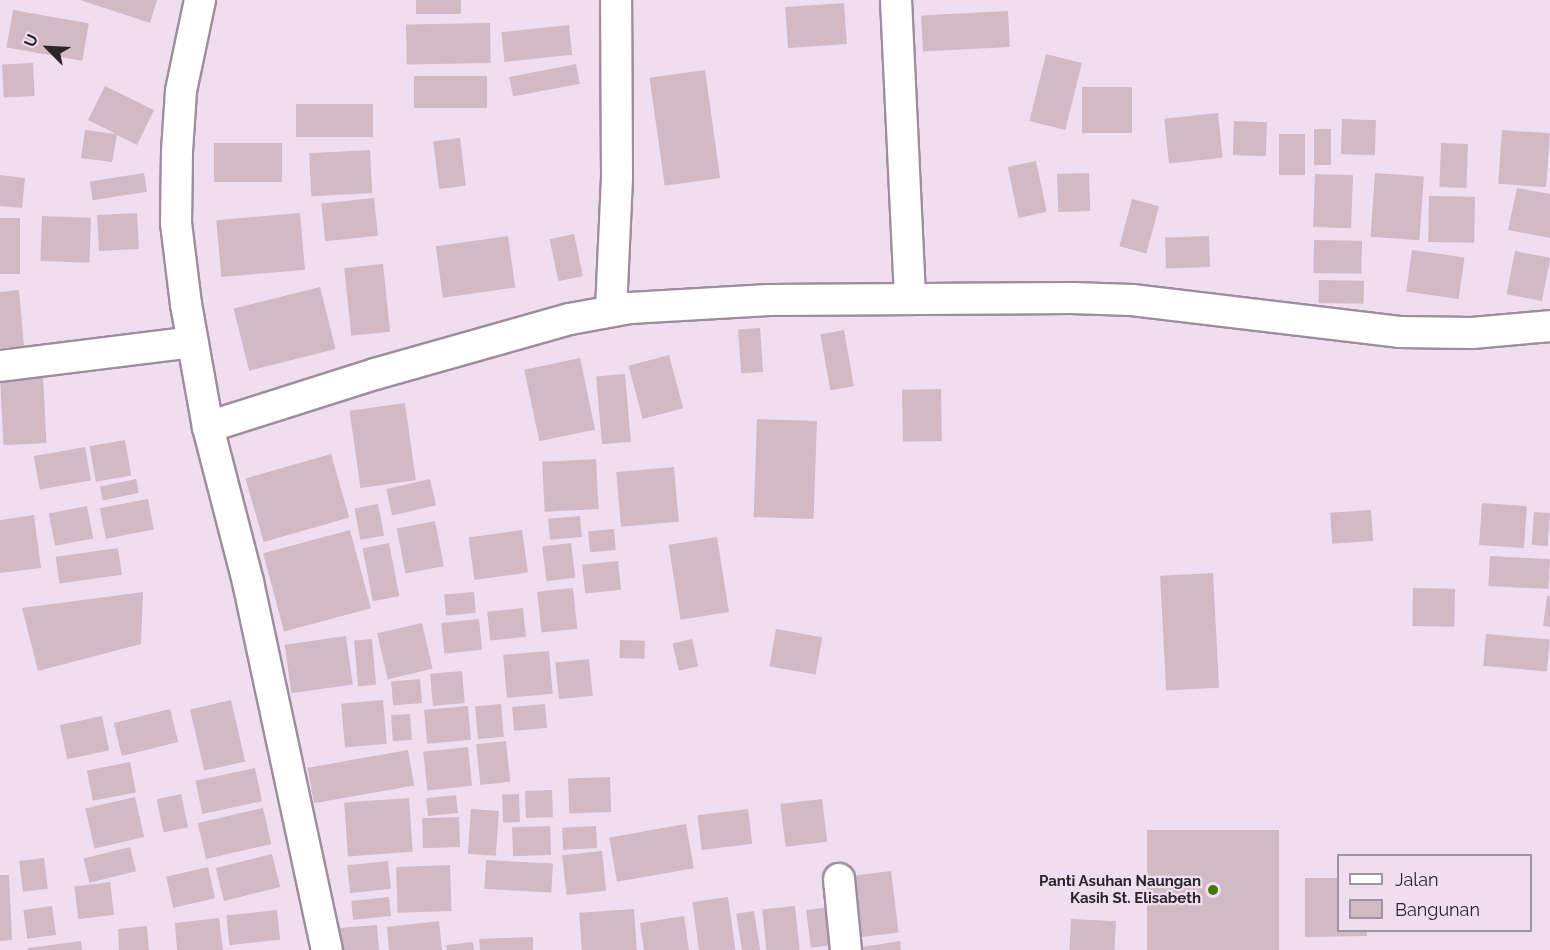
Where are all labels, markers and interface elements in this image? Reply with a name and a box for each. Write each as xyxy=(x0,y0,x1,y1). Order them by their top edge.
north arrow xyxy=(18,18,78,78)
text: U xyxy=(20,31,42,50)
legend xyxy=(1337,854,1532,932)
text: Jalan xyxy=(1395,869,1439,890)
place label: Panti Asuhan Naungan Kasih St. Elisabeth xyxy=(1038,872,1201,907)
marker: Panti Asuhan Naungan Kasih St. Elisabeth xyxy=(1206,883,1220,897)
text: Bangunan xyxy=(1395,899,1480,920)

